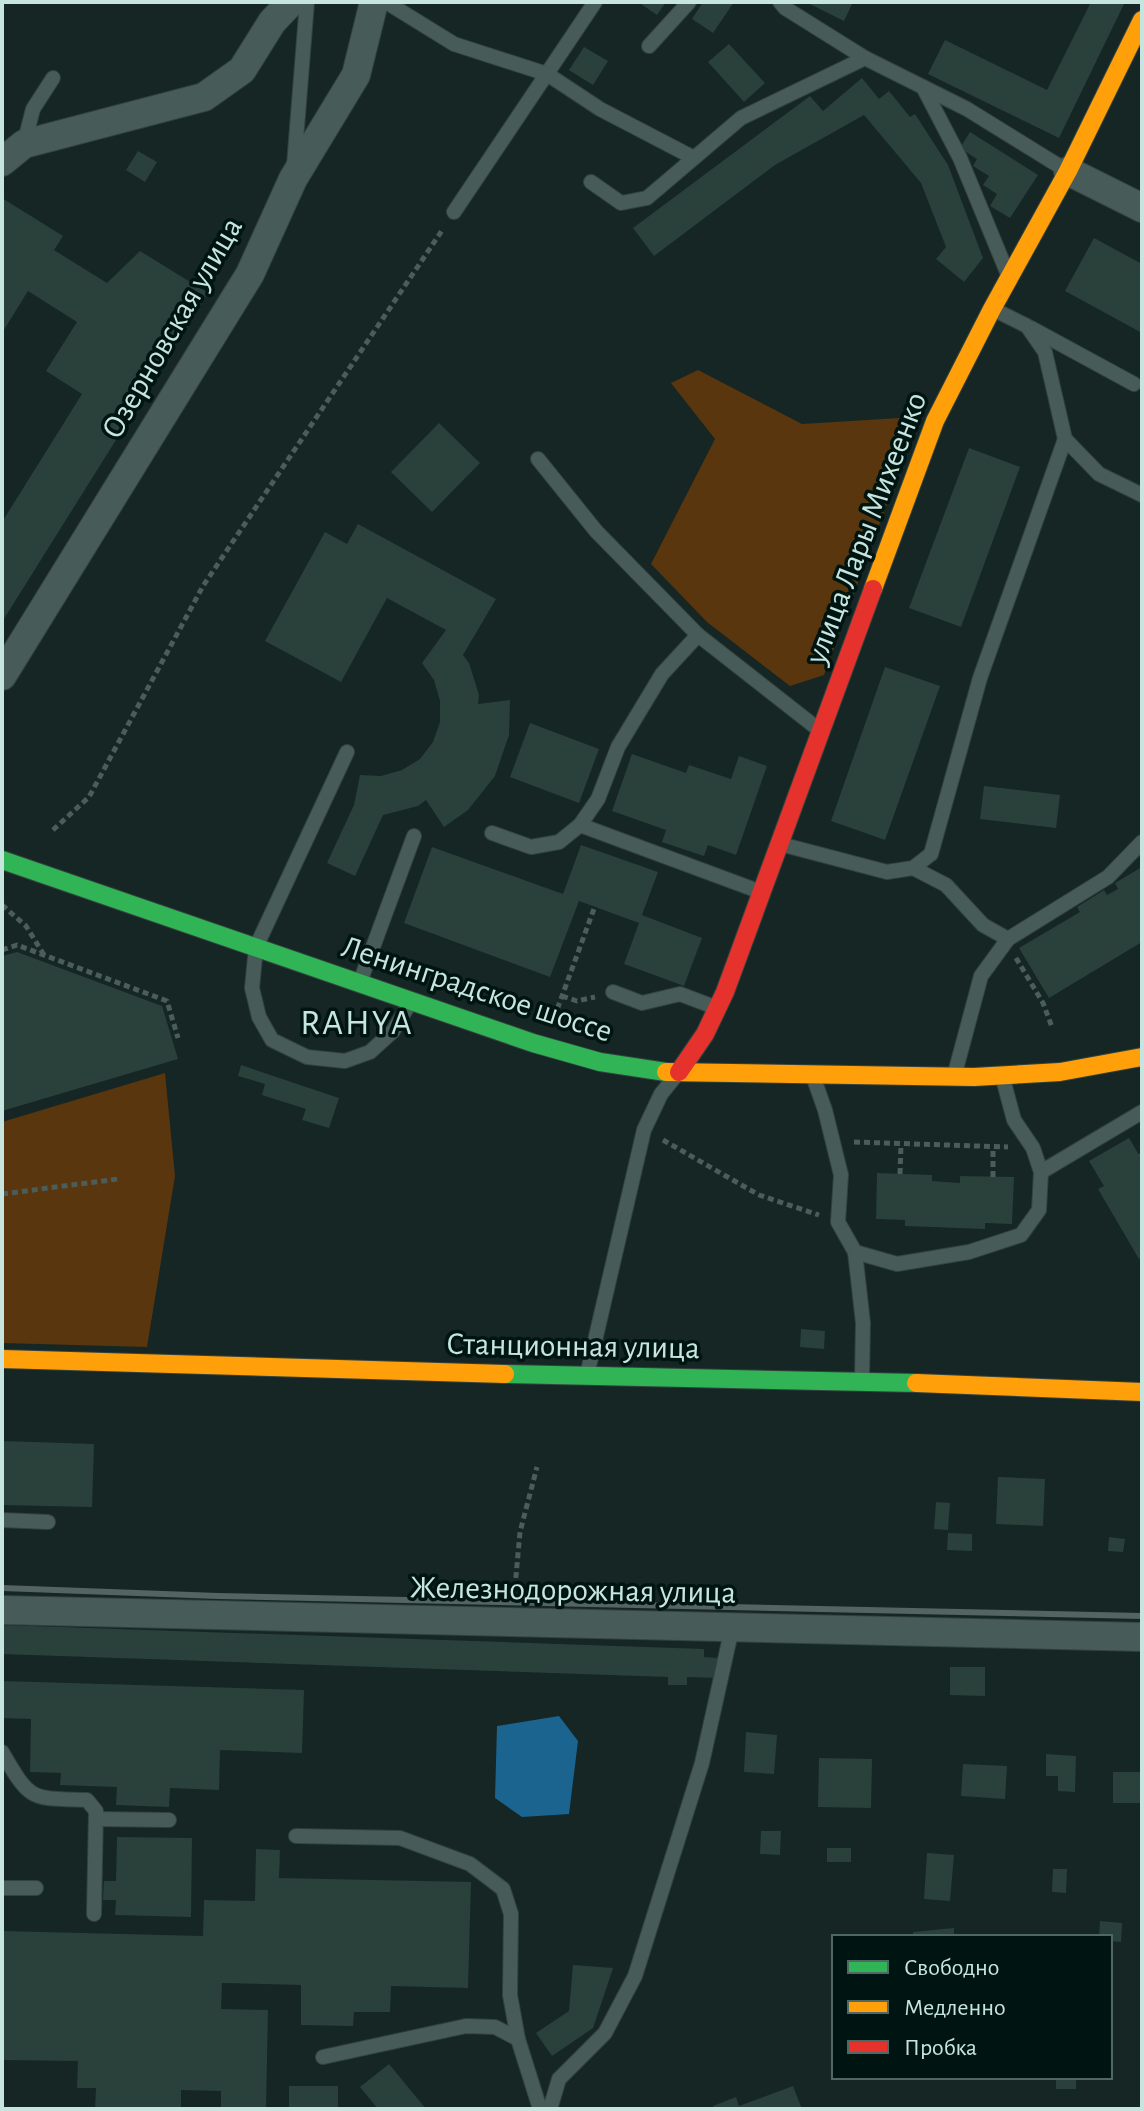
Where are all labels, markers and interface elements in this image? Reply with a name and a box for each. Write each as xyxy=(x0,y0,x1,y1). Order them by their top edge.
street label: Озерновская улица xyxy=(96,212,248,444)
street label: улица Лары Михеенко xyxy=(799,388,933,669)
street label: Ленинградское шоссе xyxy=(338,930,616,1048)
district label: RAHYA xyxy=(300,1005,414,1041)
street label: Станционная улица xyxy=(446,1328,700,1364)
street label: Железнодорожная улица xyxy=(410,1571,736,1609)
legend xyxy=(832,1935,1112,2079)
text: Свободно xyxy=(904,1956,999,1980)
text: Медленно xyxy=(904,1996,1006,2020)
text: Пробка xyxy=(904,2036,977,2060)

